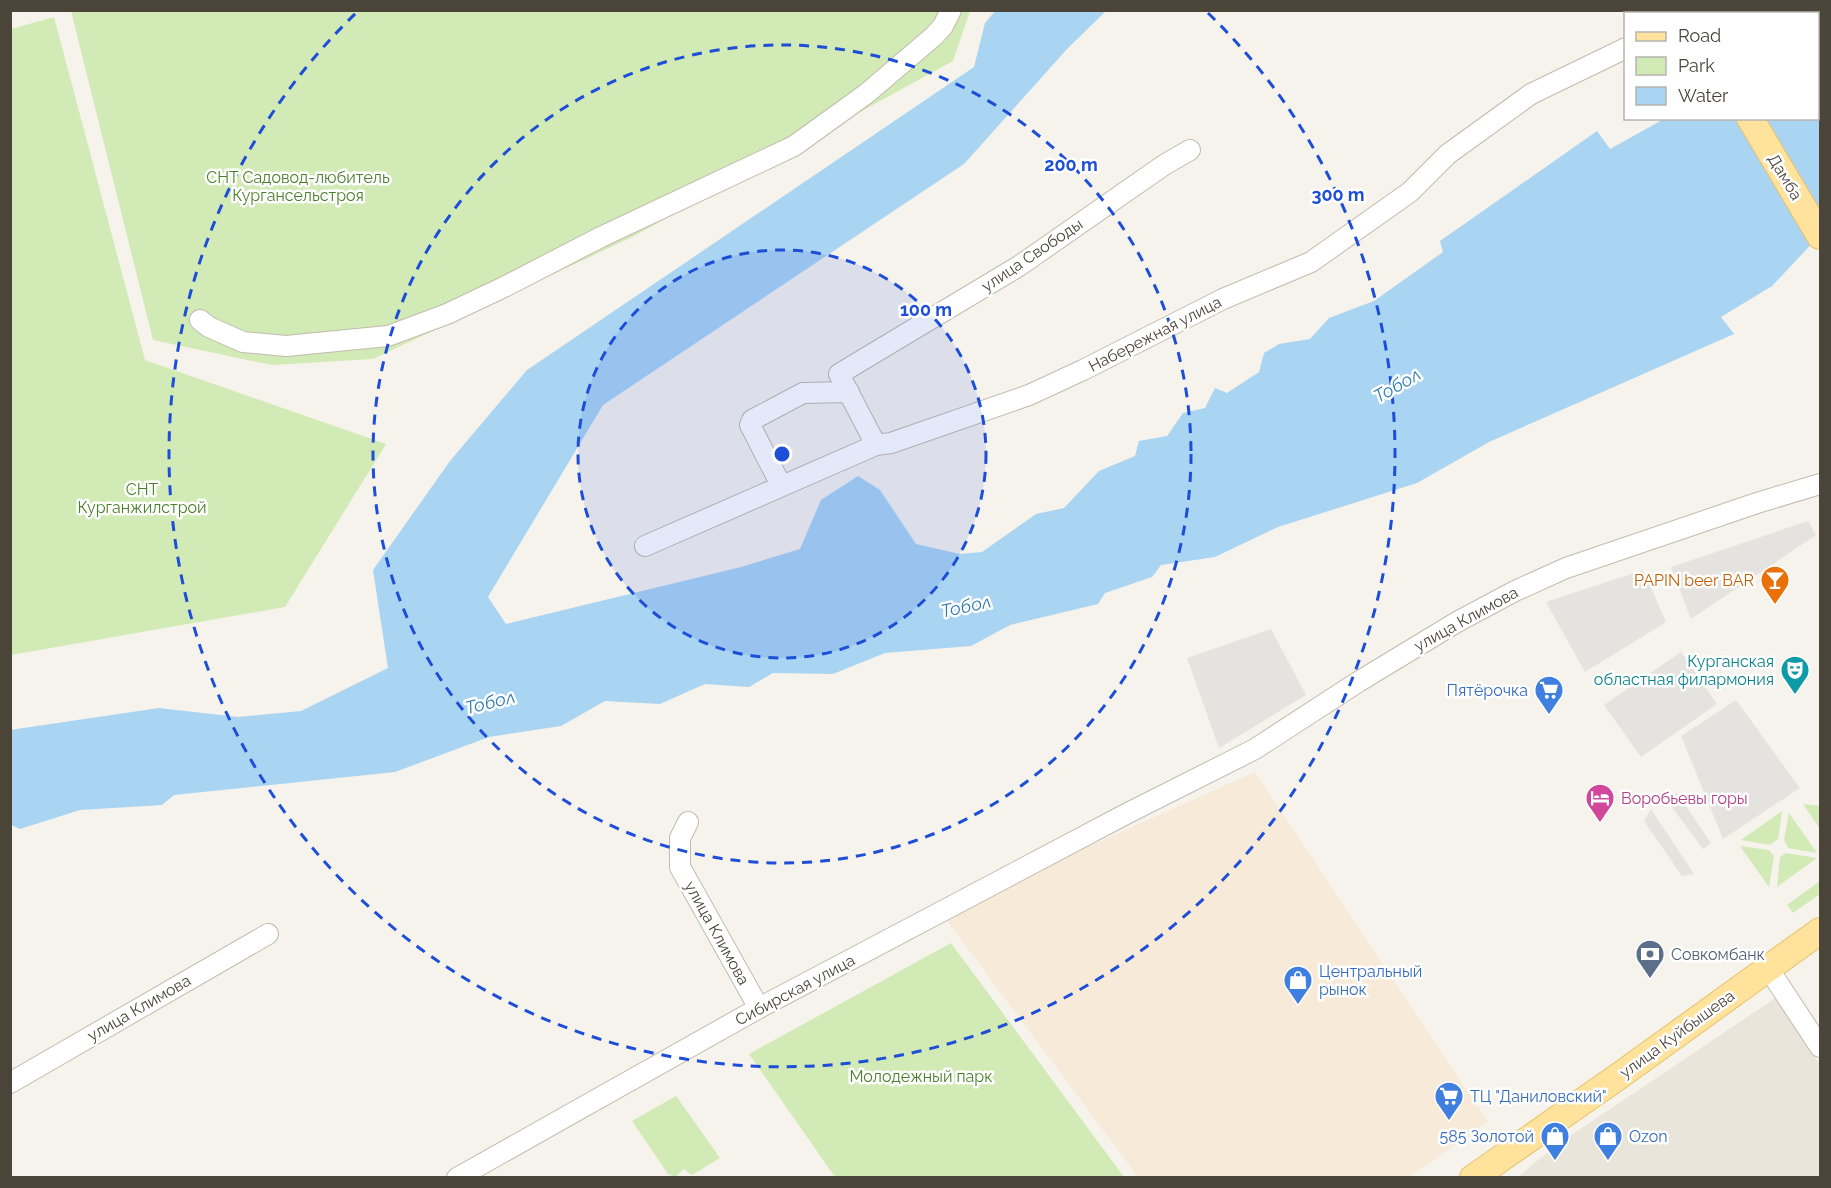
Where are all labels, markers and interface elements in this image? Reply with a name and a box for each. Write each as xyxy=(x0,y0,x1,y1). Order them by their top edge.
legend xyxy=(1624,12,1819,120)
text: Road xyxy=(1678,25,1721,46)
text: Park xyxy=(1678,55,1715,76)
text: Water xyxy=(1678,85,1729,106)
street label: Дамба xyxy=(1764,151,1806,203)
text: 200 m xyxy=(1044,154,1098,175)
park label: СНТ Садовод-любитель Кургансельстроя xyxy=(206,168,390,205)
text: 300 m xyxy=(1311,184,1365,205)
street label: улица Свободы xyxy=(978,214,1086,296)
street label: Набережная улица xyxy=(1085,292,1225,376)
text: 100 m xyxy=(900,299,952,320)
water label: Тобол xyxy=(1370,363,1424,407)
centre of rings xyxy=(772,444,792,464)
park label: СНТ Курганжилстрой xyxy=(77,480,207,517)
bar icon: PAPIN beer BAR xyxy=(1759,564,1791,606)
place label: PAPIN beer BAR xyxy=(1634,571,1754,590)
street label: улица Климова xyxy=(1411,583,1521,655)
water label: Тобол xyxy=(939,590,993,622)
place label: Курганская областная филармония xyxy=(1594,652,1774,689)
theatre icon: Курганская областная филармония xyxy=(1779,654,1811,696)
supermarket icon: Пятёрочка xyxy=(1533,674,1565,716)
place label: Пятёрочка xyxy=(1447,681,1528,700)
water label: Тобол xyxy=(463,686,517,718)
hotel icon: Воробьевы горы xyxy=(1584,782,1616,824)
place label: Воробьевы горы xyxy=(1621,789,1748,808)
street label: улица Климова xyxy=(681,878,753,988)
bank icon: Совкомбанк xyxy=(1634,938,1666,980)
place label: Совкомбанк xyxy=(1671,945,1765,964)
street label: Сибирская улица xyxy=(732,950,858,1030)
place label: Центральный рынок xyxy=(1319,962,1422,999)
shop icon: Центральный рынок xyxy=(1282,964,1314,1006)
street label: улица Климова xyxy=(84,971,194,1045)
street label: улица Куйбышева xyxy=(1616,986,1738,1082)
park label: Молодежный парк xyxy=(849,1067,993,1086)
supermarket icon: ТЦ "Даниловский" xyxy=(1433,1080,1465,1122)
place label: ТЦ "Даниловский" xyxy=(1470,1087,1607,1106)
shop icon: 585 Золотой xyxy=(1539,1120,1571,1162)
shop icon: Ozon xyxy=(1592,1120,1624,1162)
place label: 585 Золотой xyxy=(1439,1127,1534,1146)
place label: Ozon xyxy=(1629,1127,1668,1146)

